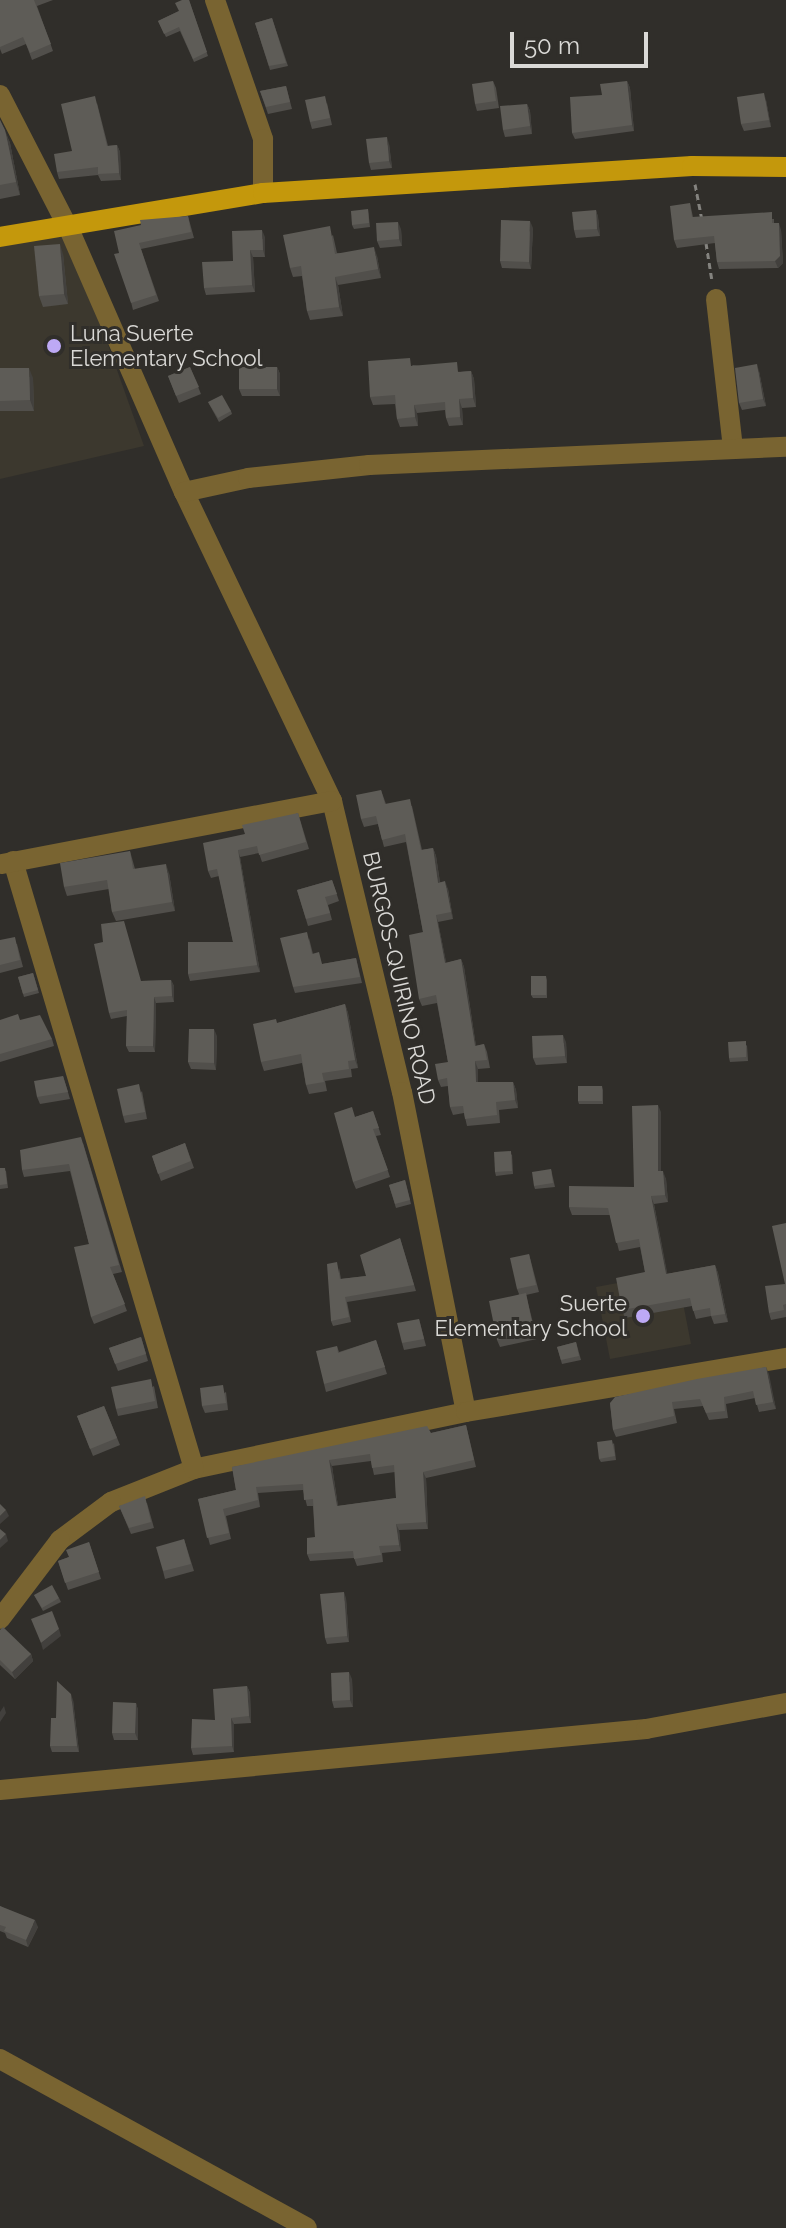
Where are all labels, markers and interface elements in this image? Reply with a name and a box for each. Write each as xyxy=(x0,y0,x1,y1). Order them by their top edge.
scale bar xyxy=(514,16,652,66)
text: 50 m xyxy=(524,31,580,60)
place label: Luna Suerte Elementary School xyxy=(70,320,263,372)
marker: Luna Suerte Elementary School xyxy=(45,337,63,355)
street label: BURGOS-QUIRINO ROAD xyxy=(357,849,441,1107)
place label: Suerte Elementary School xyxy=(434,1290,627,1342)
marker: Suerte Elementary School xyxy=(634,1307,652,1325)

